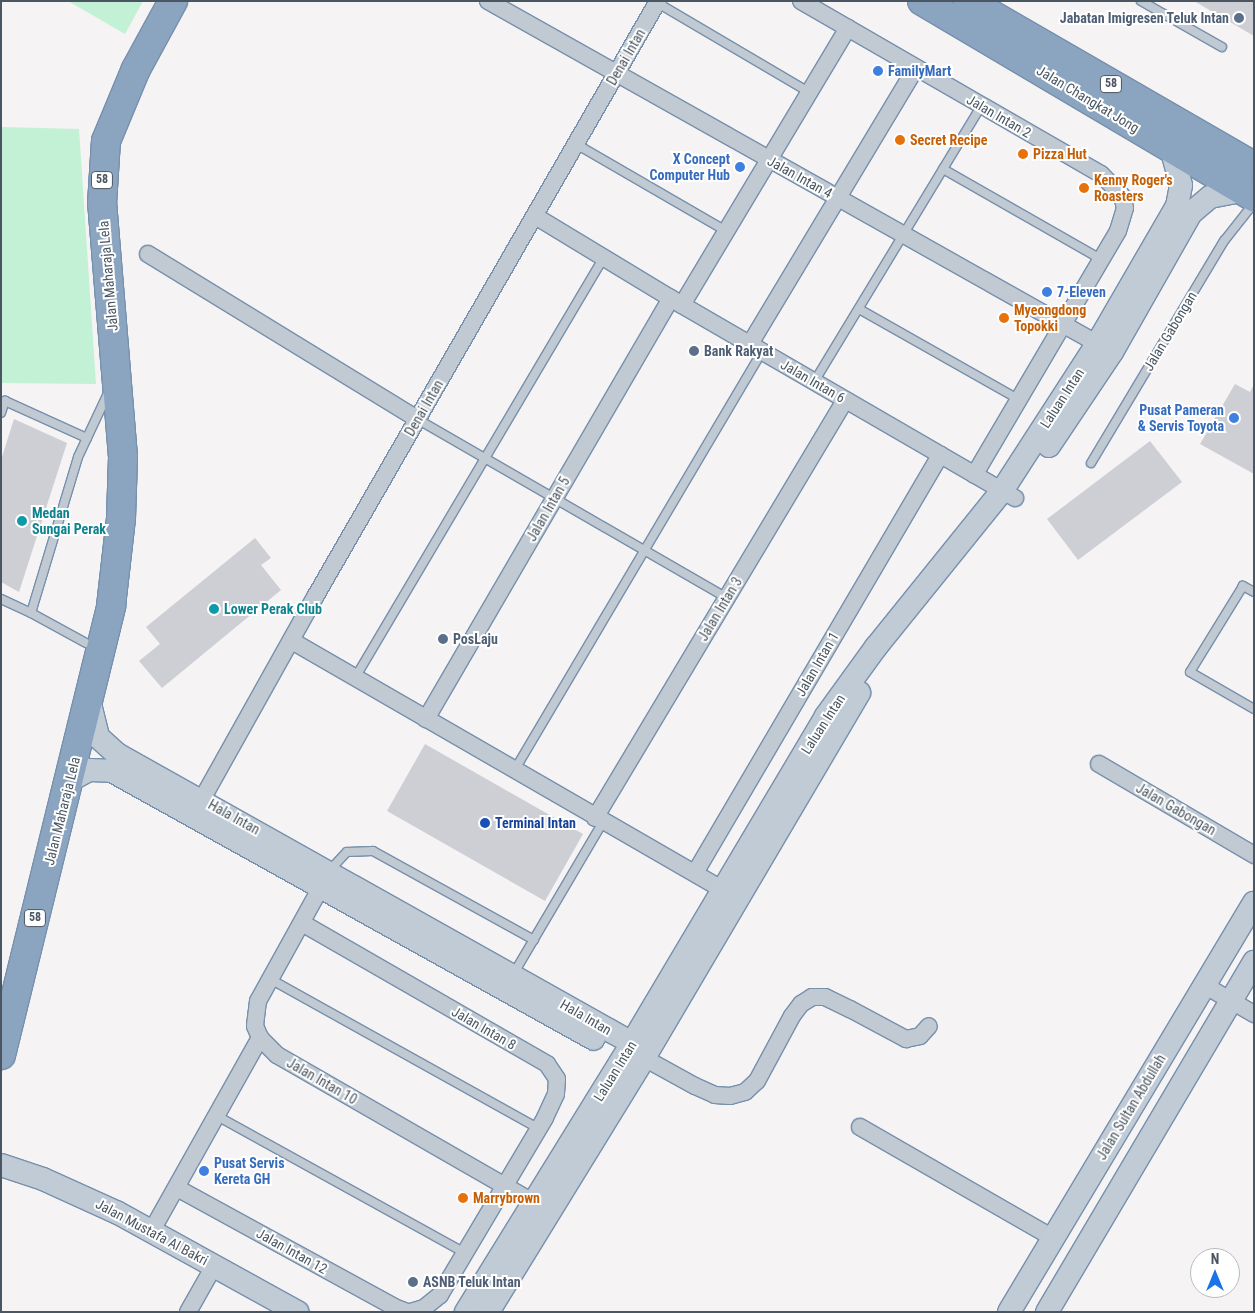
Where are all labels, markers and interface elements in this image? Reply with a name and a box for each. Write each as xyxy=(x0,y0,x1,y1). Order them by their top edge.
place label: Jabatan Imigresen Teluk Intan xyxy=(1059,10,1229,26)
marker: Jabatan Imigresen Teluk Intan xyxy=(1233,12,1245,24)
street label: Denai Intan xyxy=(603,26,649,88)
street label: Jalan Changkat Jong xyxy=(1034,62,1142,136)
place label: FamilyMart xyxy=(888,63,951,79)
marker: FamilyMart xyxy=(872,65,884,77)
road number: 58 xyxy=(1100,74,1122,94)
street label: Jalan Intan 2 xyxy=(964,91,1034,141)
place label: Secret Recipe xyxy=(910,132,987,148)
marker: Secret Recipe xyxy=(894,134,906,146)
place label: Pizza Hut xyxy=(1033,146,1087,162)
marker: Pizza Hut xyxy=(1017,148,1029,160)
place label: X Concept Computer Hub xyxy=(650,151,730,184)
street label: Jalan Intan 4 xyxy=(765,152,835,202)
marker: X Concept Computer Hub xyxy=(734,161,746,173)
road number: 58 xyxy=(91,170,113,190)
place label: Kenny Roger's Roasters xyxy=(1094,172,1173,204)
marker: Kenny Roger's Roasters xyxy=(1078,182,1090,194)
street label: Jalan Maharaja Lela xyxy=(95,220,121,332)
place label: 7-Eleven xyxy=(1057,284,1106,300)
marker: 7-Eleven xyxy=(1041,286,1053,298)
street label: Jalan Gabongan xyxy=(1140,288,1200,374)
place label: Myeongdong Topokki xyxy=(1014,302,1086,334)
marker: Myeongdong Topokki xyxy=(998,312,1010,324)
place label: Bank Rakyat xyxy=(704,343,773,359)
marker: Bank Rakyat xyxy=(688,345,700,357)
street label: Jalan Intan 6 xyxy=(778,356,848,406)
street label: Laluan Intan xyxy=(1036,365,1088,431)
street label: Denai Intan xyxy=(401,377,447,439)
place label: Pusat Pameran & Servis Toyota xyxy=(1137,402,1224,434)
marker: Pusat Pameran & Servis Toyota xyxy=(1228,412,1240,424)
street label: Jalan Intan 5 xyxy=(523,474,573,544)
place label: Medan Sungai Perak xyxy=(32,505,106,538)
marker: Medan Sungai Perak xyxy=(16,515,28,527)
street label: Jalan Intan 3 xyxy=(694,574,746,644)
place label: Lower Perak Club xyxy=(224,601,322,617)
marker: Lower Perak Club xyxy=(208,603,220,615)
street label: Jalan Intan 1 xyxy=(792,629,842,699)
place label: PosLaju xyxy=(453,631,498,647)
marker: PosLaju xyxy=(437,633,449,645)
street label: Laluan Intan xyxy=(797,691,849,757)
street label: Jalan Maharaja Lela xyxy=(40,755,84,867)
street label: Jalan Gabongan xyxy=(1133,779,1219,839)
street label: Hala Intan xyxy=(205,796,263,838)
place label: Terminal Intan xyxy=(495,815,576,831)
marker: Terminal Intan xyxy=(479,817,491,829)
road number: 58 xyxy=(24,908,46,928)
street label: Hala Intan xyxy=(557,996,615,1038)
street label: Jalan Intan 8 xyxy=(449,1003,519,1053)
street label: Laluan Intan xyxy=(590,1038,640,1104)
street label: Jalan Sultan Abdullah xyxy=(1093,1051,1169,1163)
street label: Jalan Intan 10 xyxy=(284,1054,360,1108)
place label: Pusat Servis Kereta GH xyxy=(214,1155,284,1188)
marker: Pusat Servis Kereta GH xyxy=(198,1165,210,1177)
place label: Marrybrown xyxy=(473,1190,540,1206)
marker: Marrybrown xyxy=(457,1192,469,1204)
street label: Jalan Mustafa Al Bakri xyxy=(93,1195,211,1269)
street label: Jalan Intan 12 xyxy=(254,1225,330,1277)
north arrow xyxy=(1190,1248,1240,1298)
text: N xyxy=(1211,1251,1219,1267)
place label: ASNB Teluk Intan xyxy=(423,1274,521,1290)
marker: ASNB Teluk Intan xyxy=(407,1276,419,1288)

